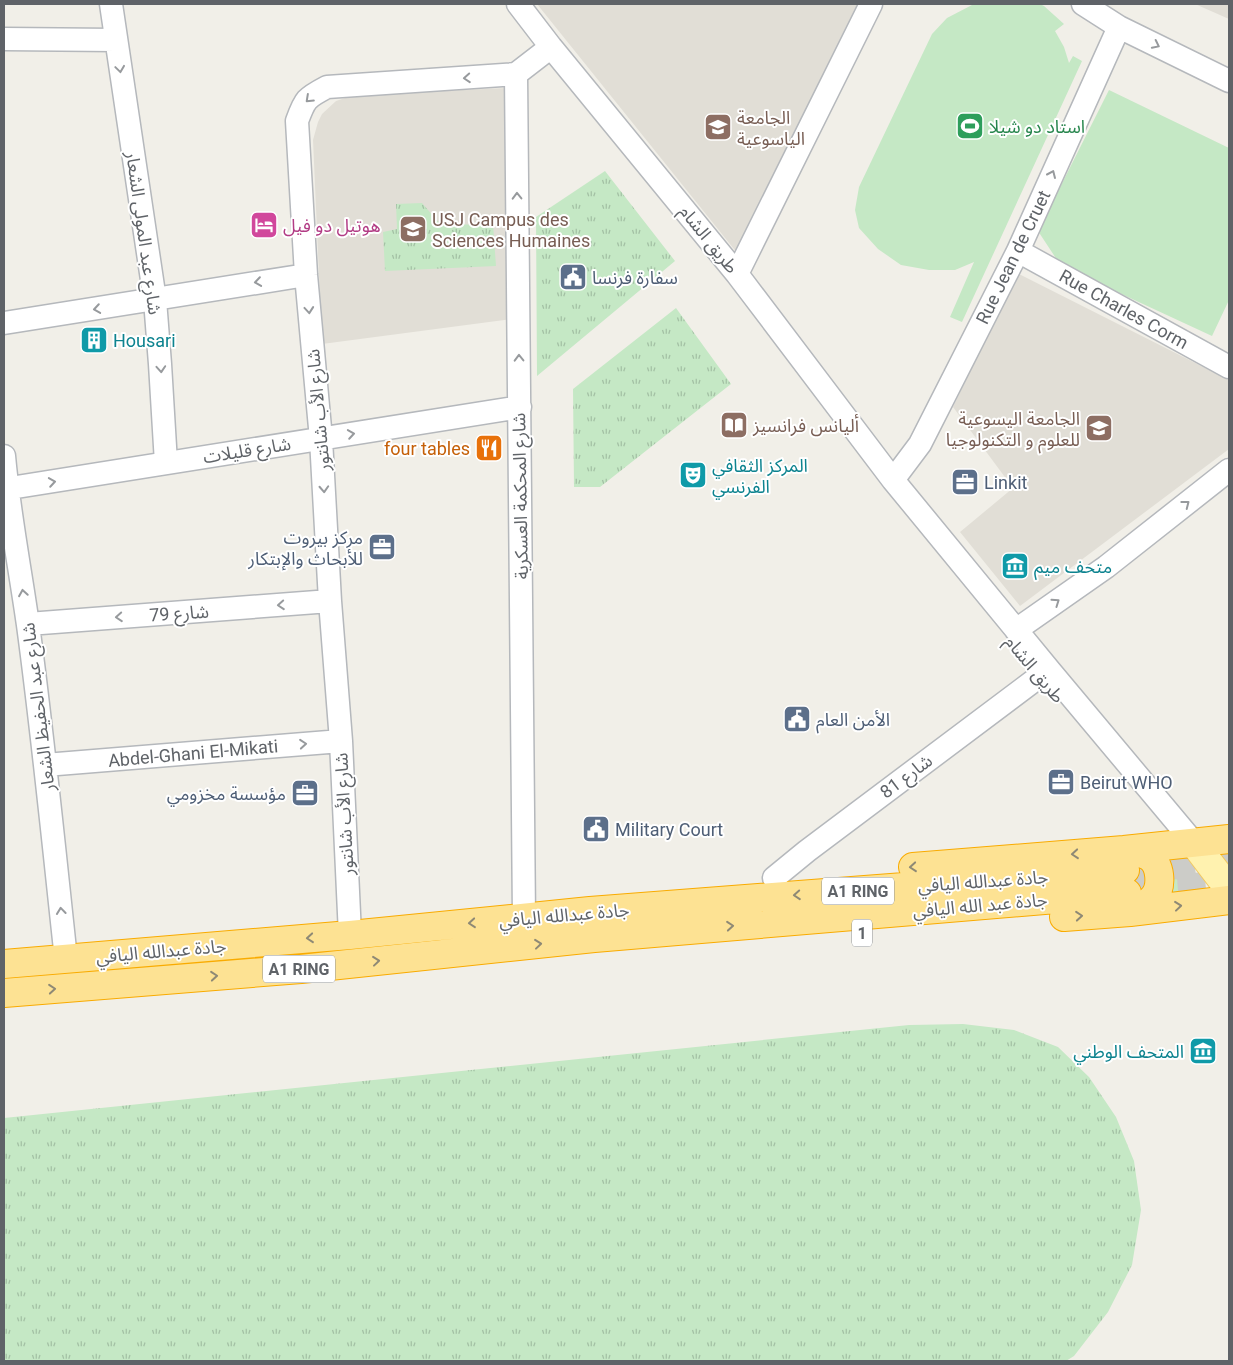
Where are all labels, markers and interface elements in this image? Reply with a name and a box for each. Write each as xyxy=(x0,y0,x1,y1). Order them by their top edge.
one-way arrow xyxy=(1151,39,1160,49)
one-way arrow xyxy=(114,66,125,74)
one-way arrow xyxy=(463,72,471,83)
one-way arrow xyxy=(306,93,315,102)
place label: الجامعة الياسوعية xyxy=(737,107,805,150)
sports icon: استاد دو شيلا xyxy=(955,111,985,141)
school or university icon: الجامعة الياسوعية xyxy=(703,112,733,142)
place label: استاد دو شيلا xyxy=(989,116,1085,137)
street label: شارع عبد المولى الشعار xyxy=(118,149,166,316)
one-way arrow xyxy=(1046,170,1057,179)
street label: Rue Jean de Cruet xyxy=(972,187,1054,327)
one-way arrow xyxy=(512,191,522,199)
street label: طريق الشام xyxy=(672,201,743,280)
place label: USJ Campus des Sciences Humaines xyxy=(432,209,590,251)
hotel icon: هوتيل دو فيل xyxy=(249,210,279,240)
school or university icon: USJ Campus des Sciences Humaines xyxy=(398,214,428,244)
place label: هوتيل دو فيل xyxy=(283,215,381,237)
public building icon: سفارة فرنسا xyxy=(558,262,588,292)
street label: Rue Charles Corm xyxy=(1056,265,1192,353)
place label: سفارة فرنسا xyxy=(592,267,678,289)
one-way arrow xyxy=(253,276,261,287)
one-way arrow xyxy=(93,303,101,314)
one-way arrow xyxy=(303,306,314,314)
building icon: Housari xyxy=(79,325,109,355)
place label: Housari xyxy=(113,330,176,351)
street label: شارع الأب شانتور xyxy=(302,348,338,473)
one-way arrow xyxy=(514,354,524,362)
one-way arrow xyxy=(155,365,166,373)
place label: الجامعة اليسوعية للعلوم و التكنولوجيا xyxy=(946,408,1080,454)
library icon: أليانس فرانسيز xyxy=(719,410,749,440)
street label: شارع المحكمة العسكرية xyxy=(508,412,536,579)
school or university icon: الجامعة اليسوعية للعلوم و التكنولوجيا xyxy=(1084,413,1114,443)
place label: أليانس فرانسيز xyxy=(752,414,859,437)
one-way arrow xyxy=(347,429,355,440)
street label: شارع قليلات xyxy=(202,433,293,471)
restaurant icon: four tables xyxy=(474,433,504,463)
place label: four tables xyxy=(384,438,470,459)
place label: المركز الثقافي الفرنسي xyxy=(712,455,808,500)
theatre icon: المركز الثقافي الفرنسي xyxy=(678,460,708,490)
office icon: Linkit xyxy=(950,467,980,497)
place label: Linkit xyxy=(984,472,1028,493)
one-way arrow xyxy=(48,477,56,487)
one-way arrow xyxy=(318,486,329,494)
one-way arrow xyxy=(1180,502,1189,510)
place label: مركز بيروت للأبحاث والإبتكار xyxy=(247,527,363,571)
office icon: مركز بيروت للأبحاث والإبتكار xyxy=(367,532,397,562)
museum icon: متحف ميم xyxy=(1000,551,1030,581)
place label: متحف ميم xyxy=(1034,556,1112,580)
one-way arrow xyxy=(18,589,29,597)
one-way arrow xyxy=(277,599,285,610)
one-way arrow xyxy=(1050,599,1060,608)
street label: شارع 79 xyxy=(148,600,210,630)
one-way arrow xyxy=(115,611,123,622)
street label: شارع عبد الحفيظ الشعار xyxy=(17,621,63,794)
street label: طريق الشام xyxy=(998,631,1069,709)
public building icon: الأمن العام xyxy=(782,704,812,734)
place label: الأمن العام xyxy=(816,709,890,734)
street label: Abdel-Ghani El-Mikati xyxy=(107,735,279,771)
one-way arrow xyxy=(299,739,307,750)
street label: شارع 81 xyxy=(876,750,939,806)
street label: شارع الأب شانتور xyxy=(330,752,362,877)
office icon: Beirut WHO xyxy=(1046,767,1076,797)
place label: Beirut WHO xyxy=(1080,772,1173,793)
office icon: مؤسسة مخزومي xyxy=(290,778,320,808)
place label: مؤسسة مخزومي xyxy=(167,783,286,807)
public building icon: Military Court xyxy=(581,814,611,844)
place label: Military Court xyxy=(615,819,723,840)
one-way arrow xyxy=(1071,848,1079,859)
one-way arrow xyxy=(909,861,917,872)
street label: جادة عبدالله اليافي xyxy=(917,866,1049,899)
road number: A1 RING xyxy=(822,878,894,904)
street label: جادة عبد الله اليافي xyxy=(912,889,1049,925)
one-way arrow xyxy=(793,890,801,901)
street label: جادة عبدالله اليافي xyxy=(498,899,630,934)
one-way arrow xyxy=(1174,901,1182,912)
one-way arrow xyxy=(55,906,66,914)
one-way arrow xyxy=(1075,911,1083,922)
one-way arrow xyxy=(468,917,476,928)
road number: 1 xyxy=(852,920,872,946)
one-way arrow xyxy=(726,921,734,932)
one-way arrow xyxy=(306,932,314,943)
street label: جادة عبدالله اليافي xyxy=(95,935,227,970)
one-way arrow xyxy=(534,939,542,950)
road number: A1 RING xyxy=(263,956,335,982)
one-way arrow xyxy=(372,956,380,967)
one-way arrow xyxy=(211,970,219,981)
one-way arrow xyxy=(49,984,57,995)
museum icon: المتحف الوطني xyxy=(1188,1036,1218,1066)
place label: المتحف الوطني xyxy=(1073,1041,1184,1065)

